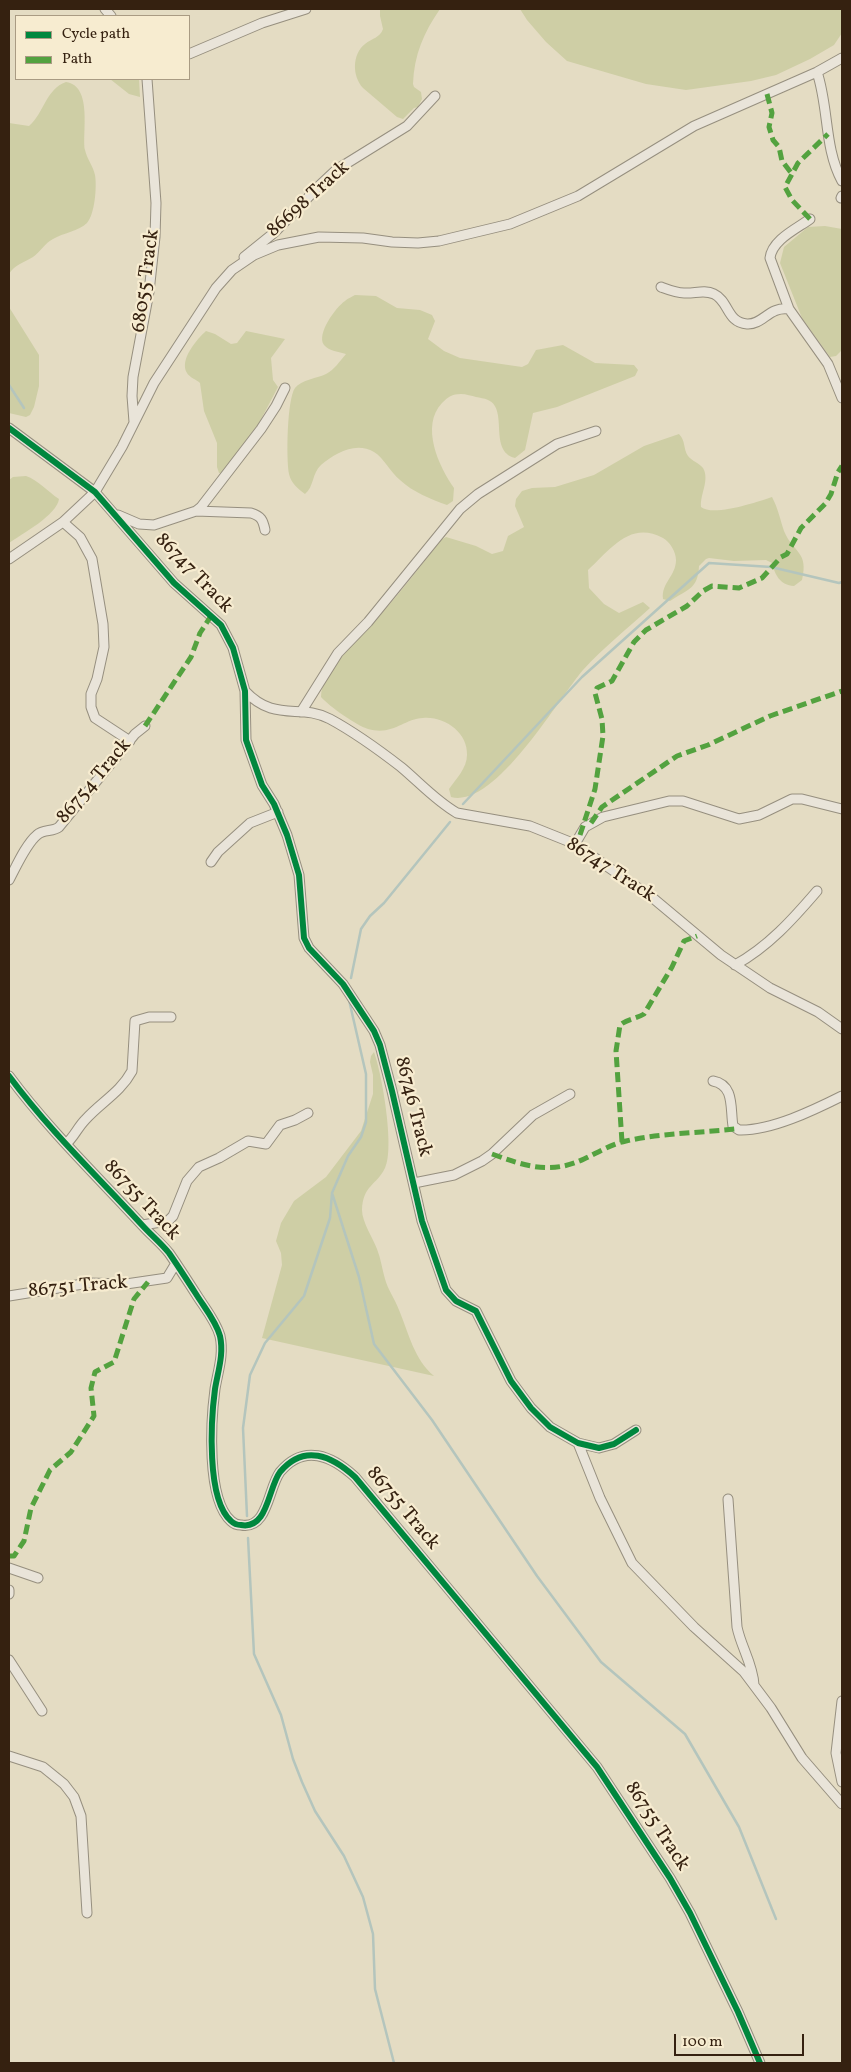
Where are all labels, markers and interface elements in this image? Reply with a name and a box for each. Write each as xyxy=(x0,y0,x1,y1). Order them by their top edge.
legend xyxy=(15,15,190,80)
text: Cycle path xyxy=(62,24,130,45)
text: Path xyxy=(62,49,92,70)
street label: 86698 Track xyxy=(263,156,355,244)
street label: 68055 Track xyxy=(128,228,166,334)
street label: 86747 Track xyxy=(149,529,237,619)
street label: 86754 Track xyxy=(52,734,138,830)
street label: 86747 Track xyxy=(561,833,659,909)
street label: 86746 Track xyxy=(388,1054,436,1160)
street label: 86755 Track xyxy=(98,1156,184,1246)
street label: 86751 Track xyxy=(27,1272,129,1304)
street label: 86755 Track xyxy=(360,1462,444,1556)
street label: 86755 Track xyxy=(618,1778,694,1876)
scale bar xyxy=(676,2024,806,2056)
text: 100 m xyxy=(682,2032,722,2053)

